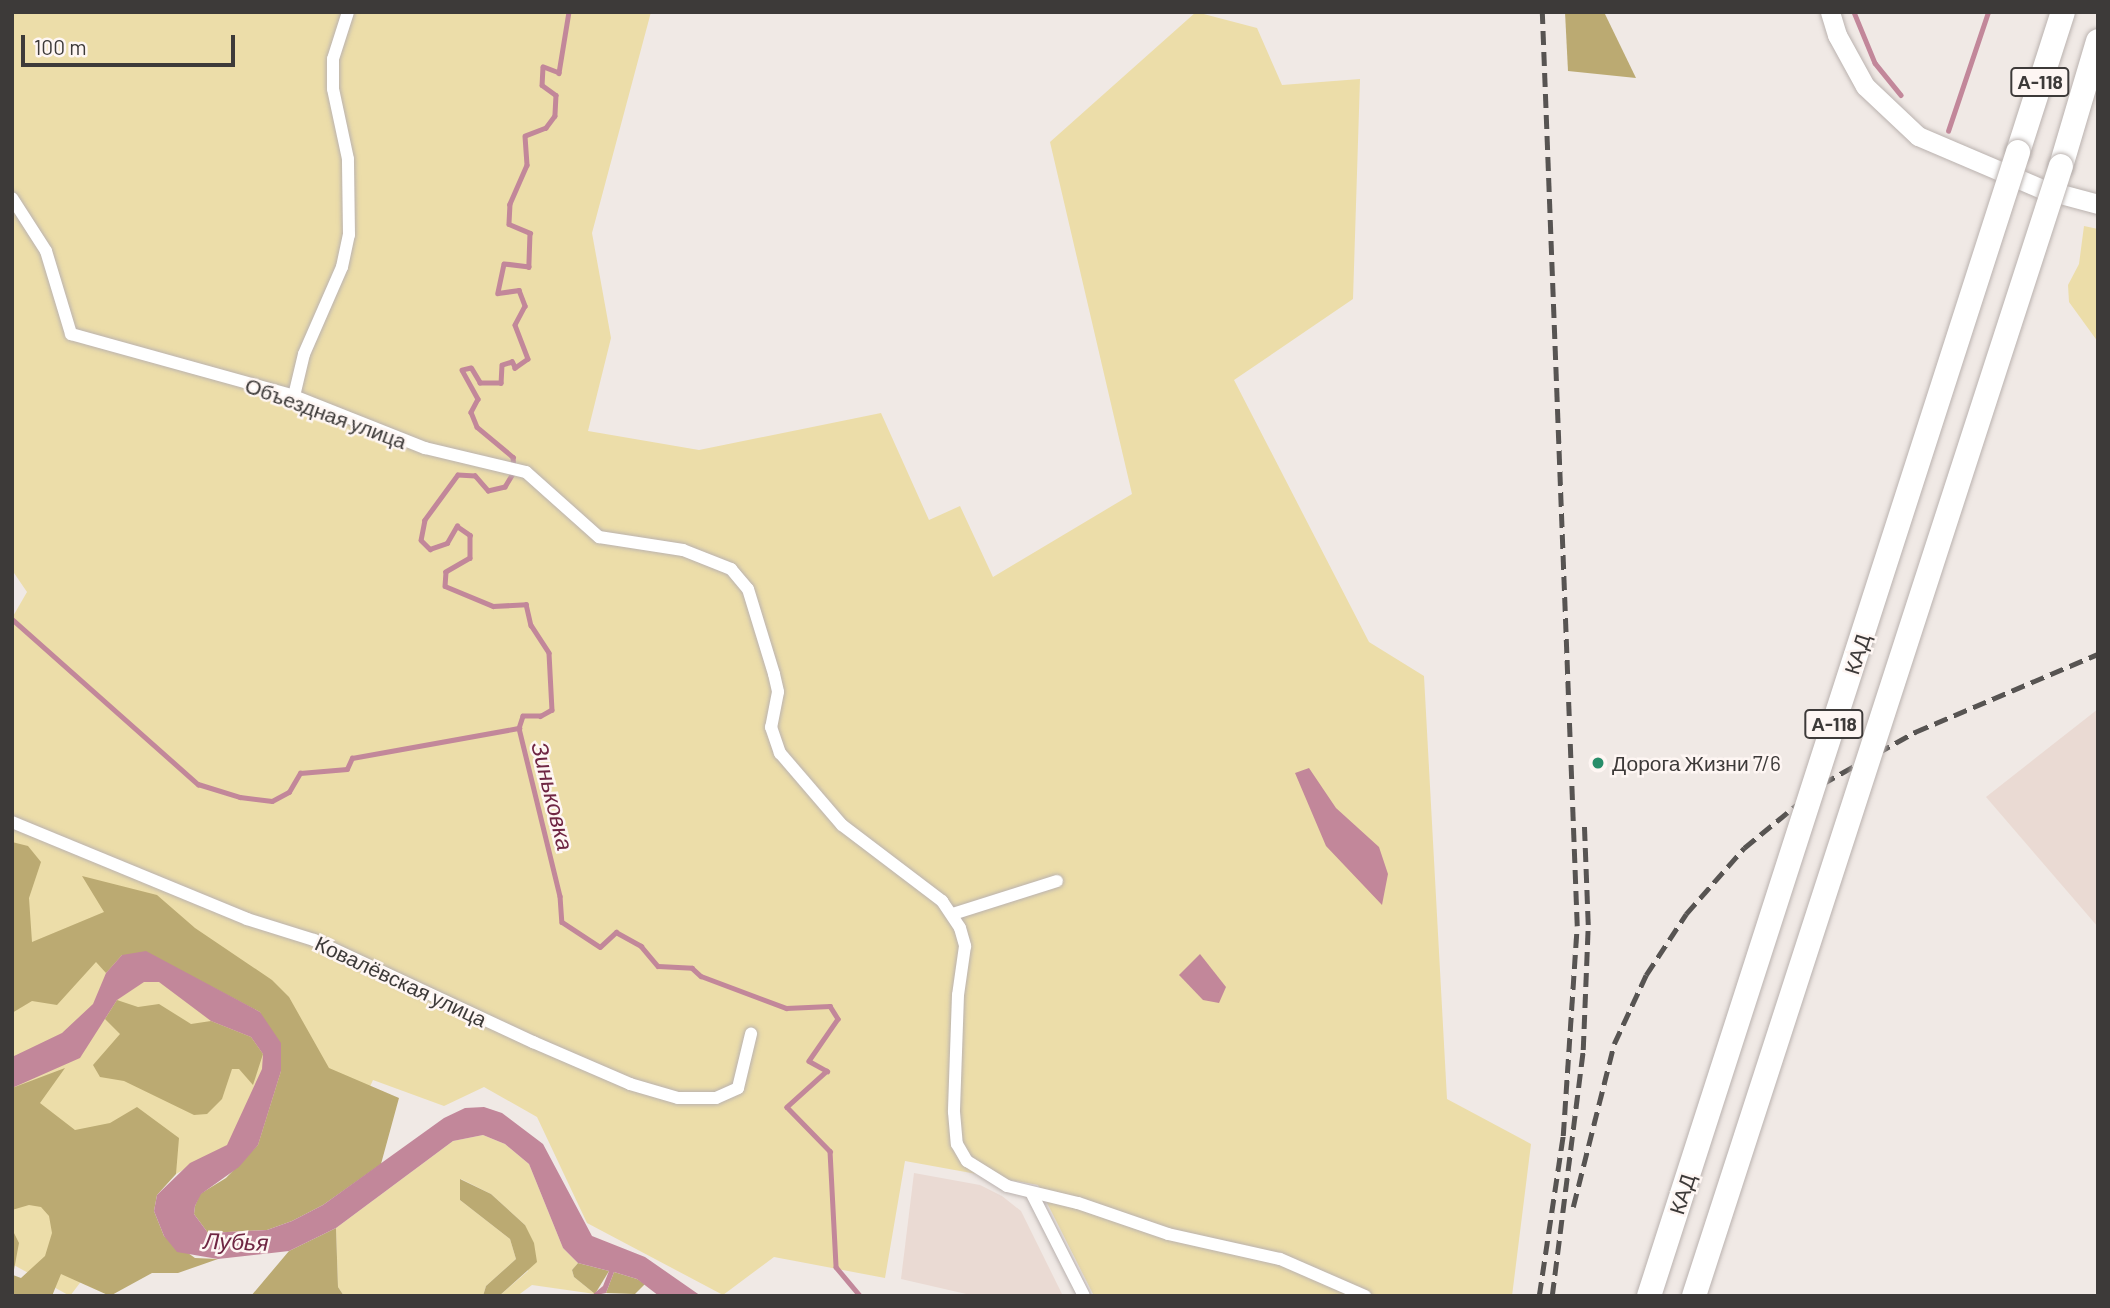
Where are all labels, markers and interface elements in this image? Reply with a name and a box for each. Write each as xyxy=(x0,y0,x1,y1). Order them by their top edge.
scale bar xyxy=(24,21,238,65)
text: 100 m xyxy=(34,34,87,59)
road number: А-118 xyxy=(2010,66,2070,97)
street label: Объездная улица xyxy=(242,372,410,454)
street label: КАД xyxy=(1839,631,1875,677)
road number: А-118 xyxy=(1804,708,1864,740)
water label: Зиньковка xyxy=(526,739,580,853)
place label: Дорога Жизни 7/6 xyxy=(1612,750,1781,776)
marker: Дорога Жизни 7/6 xyxy=(1590,755,1606,771)
street label: Ковалёвская улица xyxy=(311,930,491,1032)
street label: КАД xyxy=(1664,1171,1700,1217)
water label: Лубья xyxy=(203,1226,269,1256)

